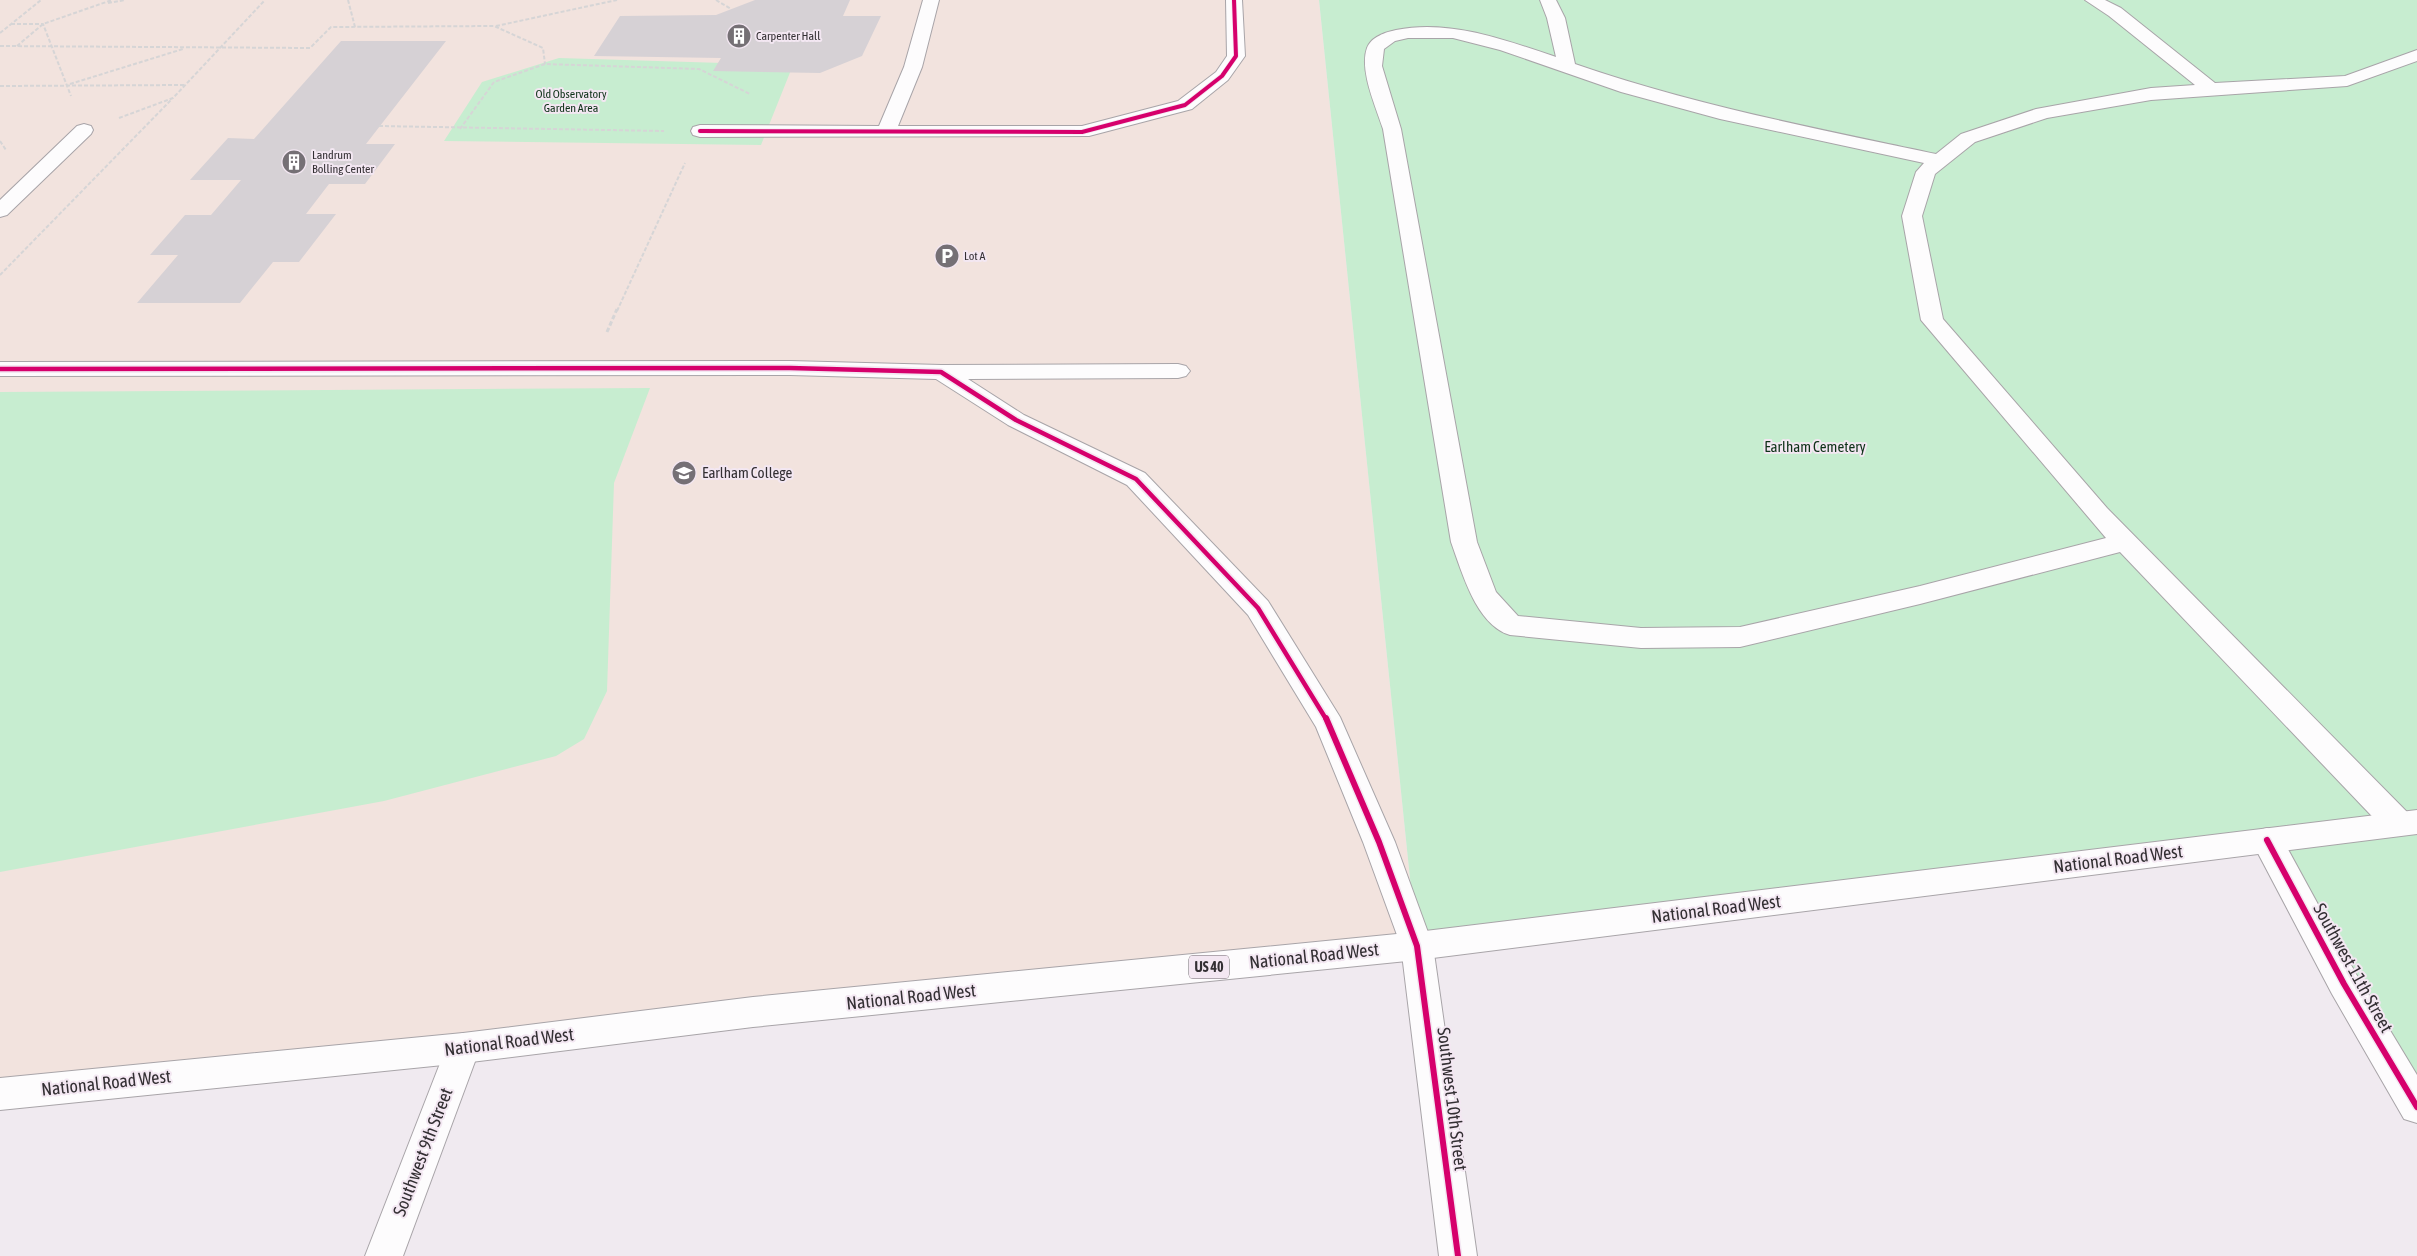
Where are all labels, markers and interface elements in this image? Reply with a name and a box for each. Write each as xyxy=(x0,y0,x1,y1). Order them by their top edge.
building icon: Carpenter Hall xyxy=(726,23,752,49)
place label: Carpenter Hall xyxy=(756,29,821,43)
park label: Old Observatory Garden Area xyxy=(535,87,607,115)
place label: Landrum Bolling Center xyxy=(312,148,375,176)
building icon: Landrum Bolling Center xyxy=(281,149,307,175)
parking icon: Lot A xyxy=(934,243,960,269)
place label: Lot A xyxy=(964,249,985,263)
park label: Earlham Cemetery xyxy=(1764,438,1866,455)
school or university icon: Earlham College xyxy=(671,460,697,486)
place label: Earlham College xyxy=(702,464,792,481)
street label: National Road West xyxy=(2052,840,2184,877)
street label: National Road West xyxy=(1650,890,1782,927)
street label: Southwest 11th Street xyxy=(2309,900,2398,1036)
street label: National Road West xyxy=(1248,938,1380,973)
road number: US 40 xyxy=(1189,956,1229,979)
street label: National Road West xyxy=(845,979,977,1014)
street label: National Road West xyxy=(443,1023,575,1060)
street label: Southwest 10th Street xyxy=(1433,1026,1472,1172)
street label: National Road West xyxy=(40,1065,172,1100)
street label: Southwest 9th Street xyxy=(388,1085,457,1219)

